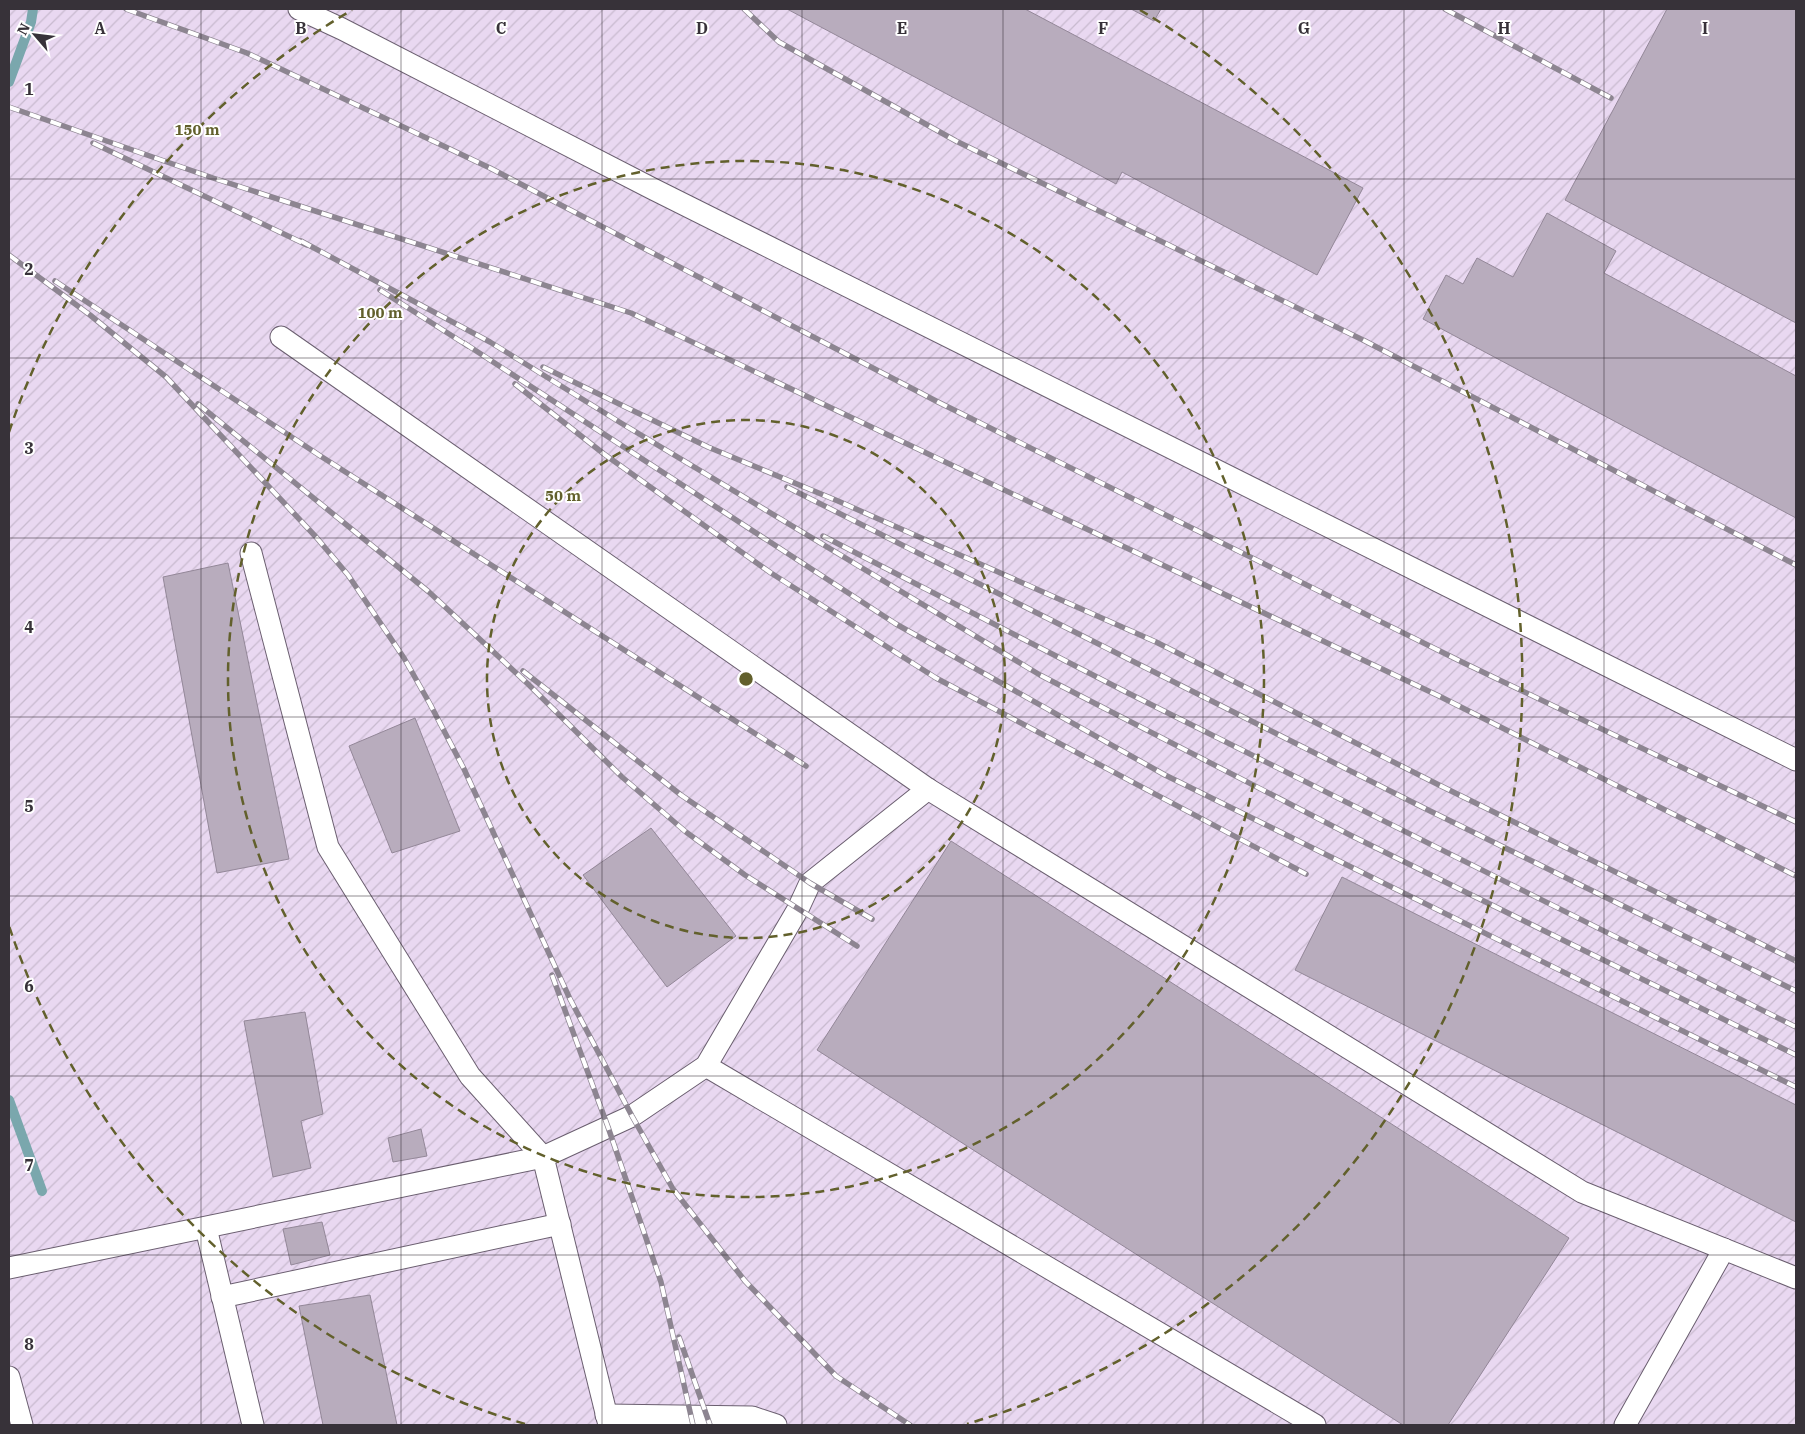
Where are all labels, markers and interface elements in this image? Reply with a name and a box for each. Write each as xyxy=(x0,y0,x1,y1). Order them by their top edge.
north arrow xyxy=(10,10,60,60)
text: A xyxy=(94,18,106,38)
text: B xyxy=(295,18,307,38)
text: C xyxy=(496,18,506,38)
text: D xyxy=(696,18,708,38)
text: E xyxy=(897,18,907,38)
text: F xyxy=(1098,18,1108,38)
text: G xyxy=(1298,18,1310,38)
text: H xyxy=(1498,18,1511,38)
text: I xyxy=(1702,18,1708,38)
text: N xyxy=(13,20,34,38)
text: 1 xyxy=(24,79,34,99)
text: 150 m xyxy=(174,120,220,139)
text: 2 xyxy=(24,259,34,279)
text: 100 m xyxy=(357,303,403,322)
text: 3 xyxy=(24,438,34,458)
text: 50 m xyxy=(545,486,581,505)
text: 4 xyxy=(24,617,34,637)
centre of rings xyxy=(737,670,755,688)
text: 5 xyxy=(24,796,34,816)
text: 6 xyxy=(24,976,34,996)
text: 7 xyxy=(24,1155,34,1175)
text: 8 xyxy=(24,1334,34,1354)

